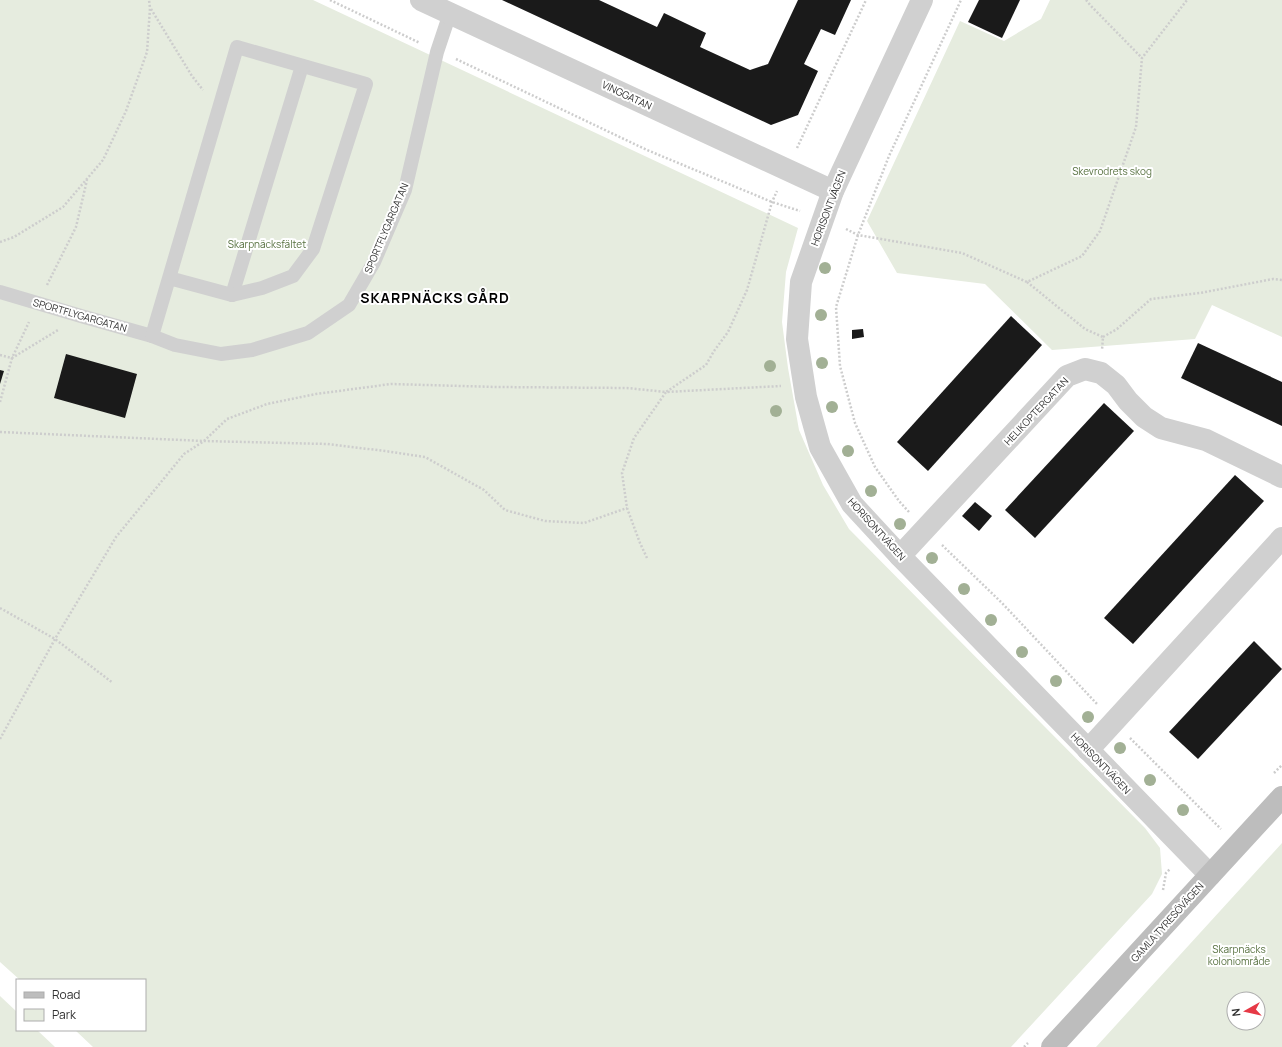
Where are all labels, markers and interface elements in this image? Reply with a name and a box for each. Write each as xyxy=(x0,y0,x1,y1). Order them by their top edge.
street label: VINGGATAN xyxy=(600,77,654,113)
park label: Skevrodrets skog xyxy=(1072,164,1152,178)
street label: HORISONTVÄGEN xyxy=(807,168,849,248)
street label: SPORTFLYGARGATAN xyxy=(361,180,411,275)
park label: Skarpnäcksfältet xyxy=(228,237,306,251)
district label: SKARPNÄCKS GÅRD xyxy=(360,288,510,307)
street label: SPORTFLYGARGATAN xyxy=(31,295,129,335)
street label: HELIKOPTERGATAN xyxy=(1001,374,1071,448)
street label: HORISONTVÄGEN xyxy=(845,495,909,564)
street label: HORISONTVÄGEN xyxy=(1068,729,1134,797)
street label: GAMLA TYRESÖVÄGEN xyxy=(1127,879,1207,965)
park label: Skarpnäcks koloniområde xyxy=(1208,942,1270,968)
legend xyxy=(16,979,146,1031)
text: Road xyxy=(52,986,80,1003)
north arrow xyxy=(1226,991,1266,1031)
text: Park xyxy=(52,1006,77,1023)
text: N xyxy=(1228,1007,1244,1017)

